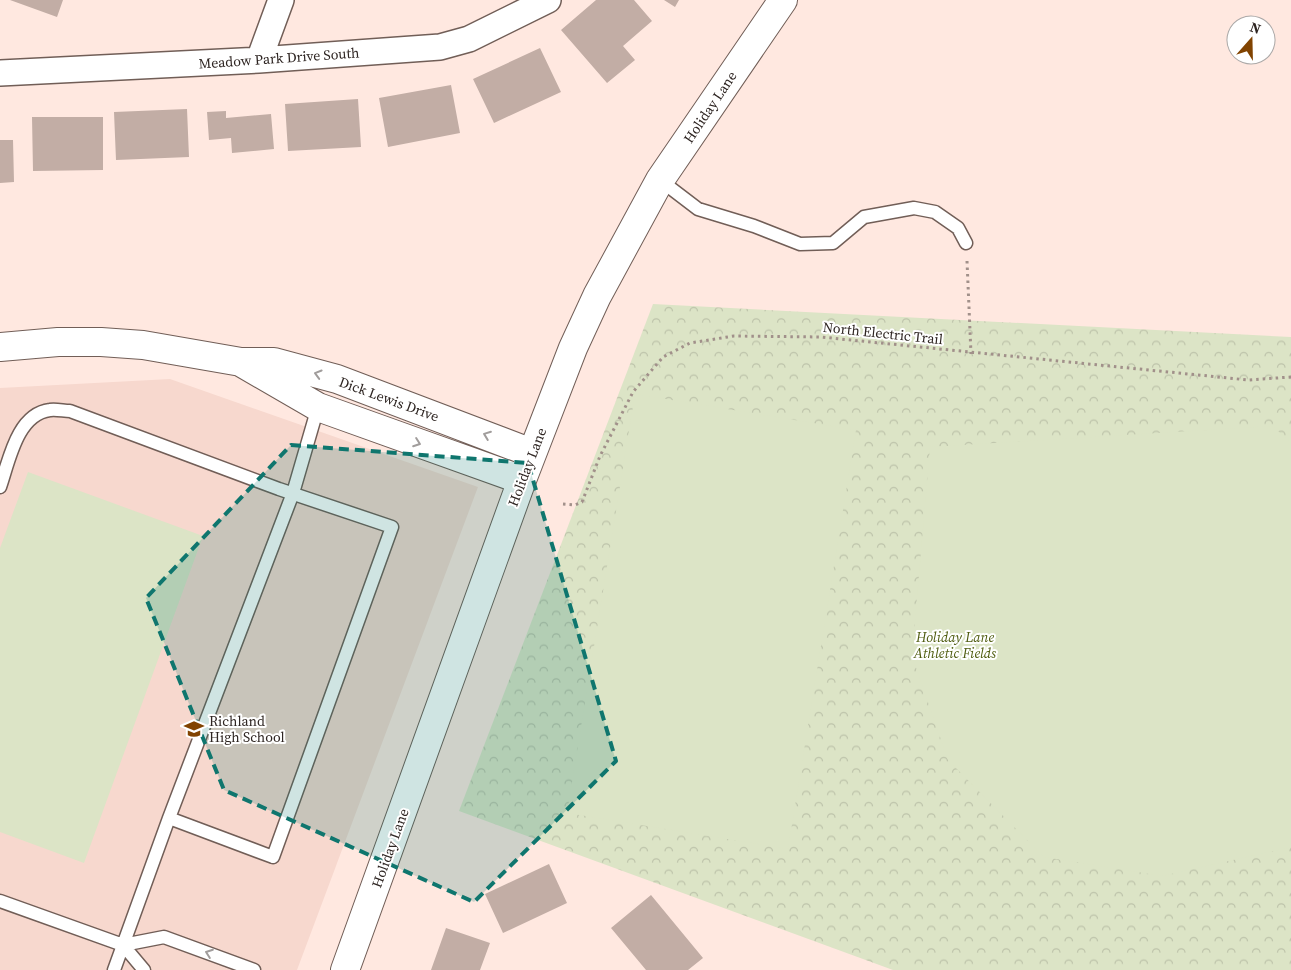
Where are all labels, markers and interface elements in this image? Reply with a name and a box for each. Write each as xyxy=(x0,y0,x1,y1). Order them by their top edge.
north arrow xyxy=(1226,15,1276,65)
text: N xyxy=(1247,17,1264,39)
street label: Meadow Park Drive South xyxy=(198,42,360,74)
street label: Holiday Lane xyxy=(679,67,741,147)
street label: North Electric Trail xyxy=(822,317,944,349)
one-way arrow xyxy=(314,369,323,379)
street label: Dick Lewis Drive xyxy=(336,372,442,426)
street label: Holiday Lane xyxy=(503,425,551,509)
one-way arrow xyxy=(483,431,492,442)
one-way arrow xyxy=(412,437,420,447)
park label: Holiday Lane Athletic Fields xyxy=(913,627,997,663)
place label: Richland High School xyxy=(209,711,285,747)
school or university icon: Richland High School xyxy=(183,718,205,740)
street label: Holiday Lane xyxy=(366,806,414,890)
one-way arrow xyxy=(205,949,214,959)

